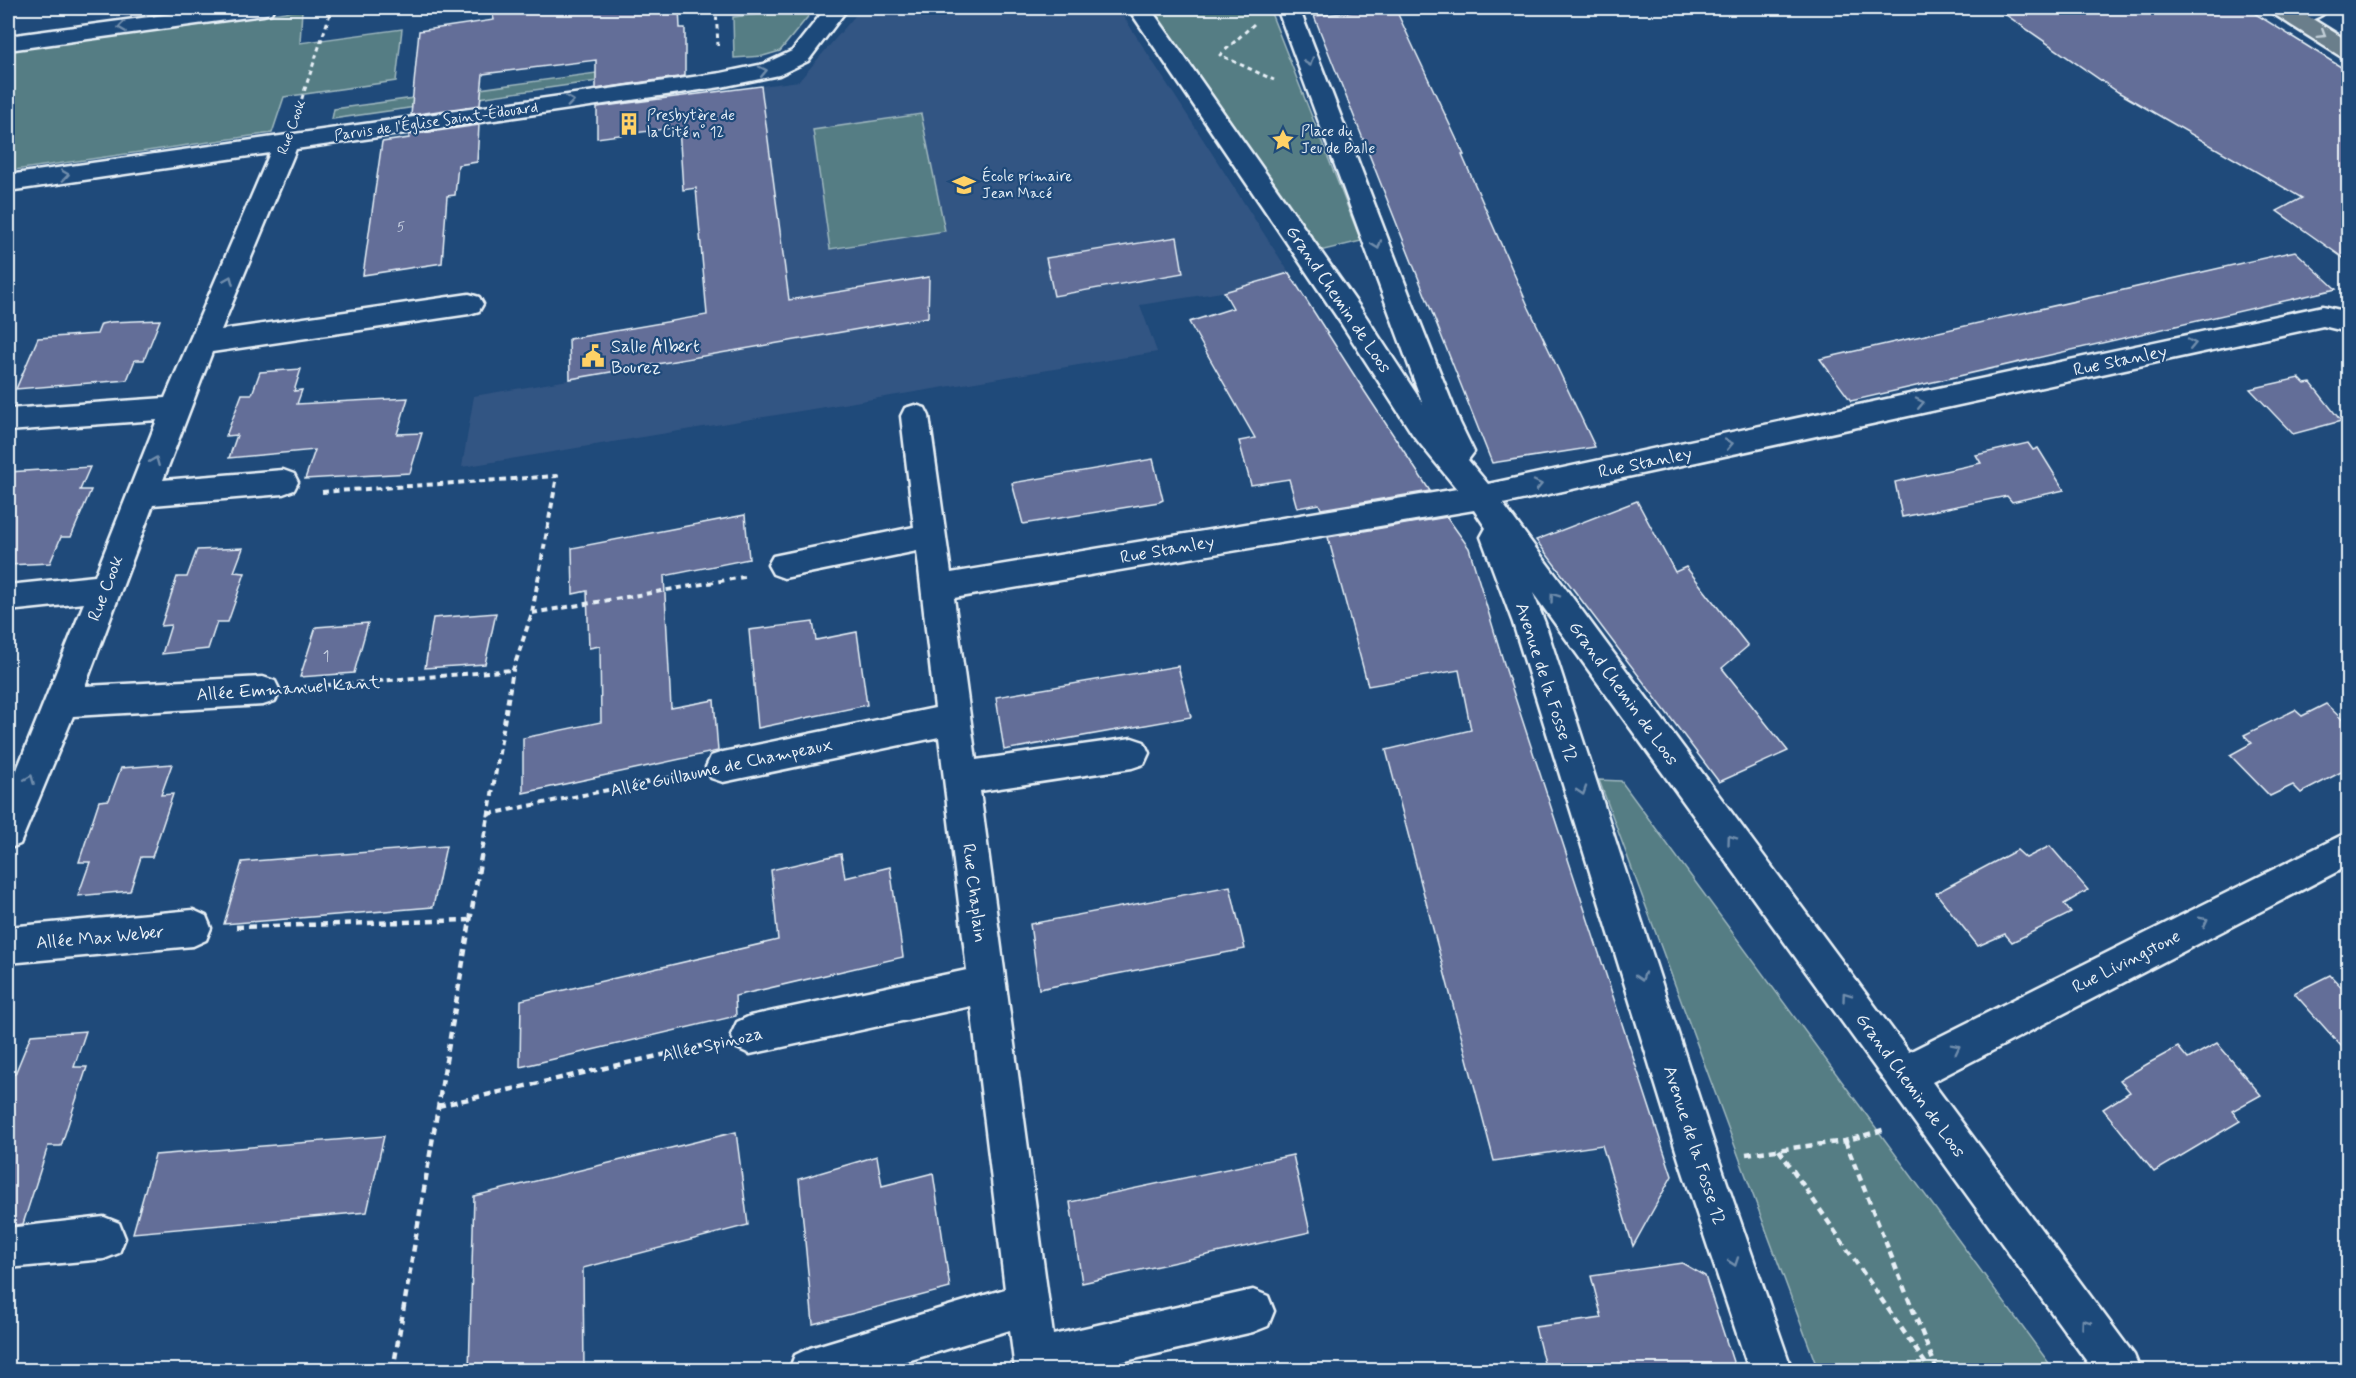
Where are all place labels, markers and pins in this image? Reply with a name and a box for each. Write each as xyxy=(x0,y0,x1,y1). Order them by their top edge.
place label: Presbytère de la Cité n° 12 xyxy=(647,106,735,143)
building icon: Presbytère de la Cité n° 12 xyxy=(616,111,642,137)
place label: Place du Jeu de Balle xyxy=(1301,122,1375,159)
place icon: Place du Jeu de Balle xyxy=(1270,127,1296,153)
place label: École primaire Jean Macé xyxy=(982,166,1072,204)
school or university icon: École primaire Jean Macé xyxy=(951,172,977,198)
place label: Salle Albert Bourez xyxy=(611,335,700,380)
public building icon: Salle Albert Bourez xyxy=(580,343,606,369)

